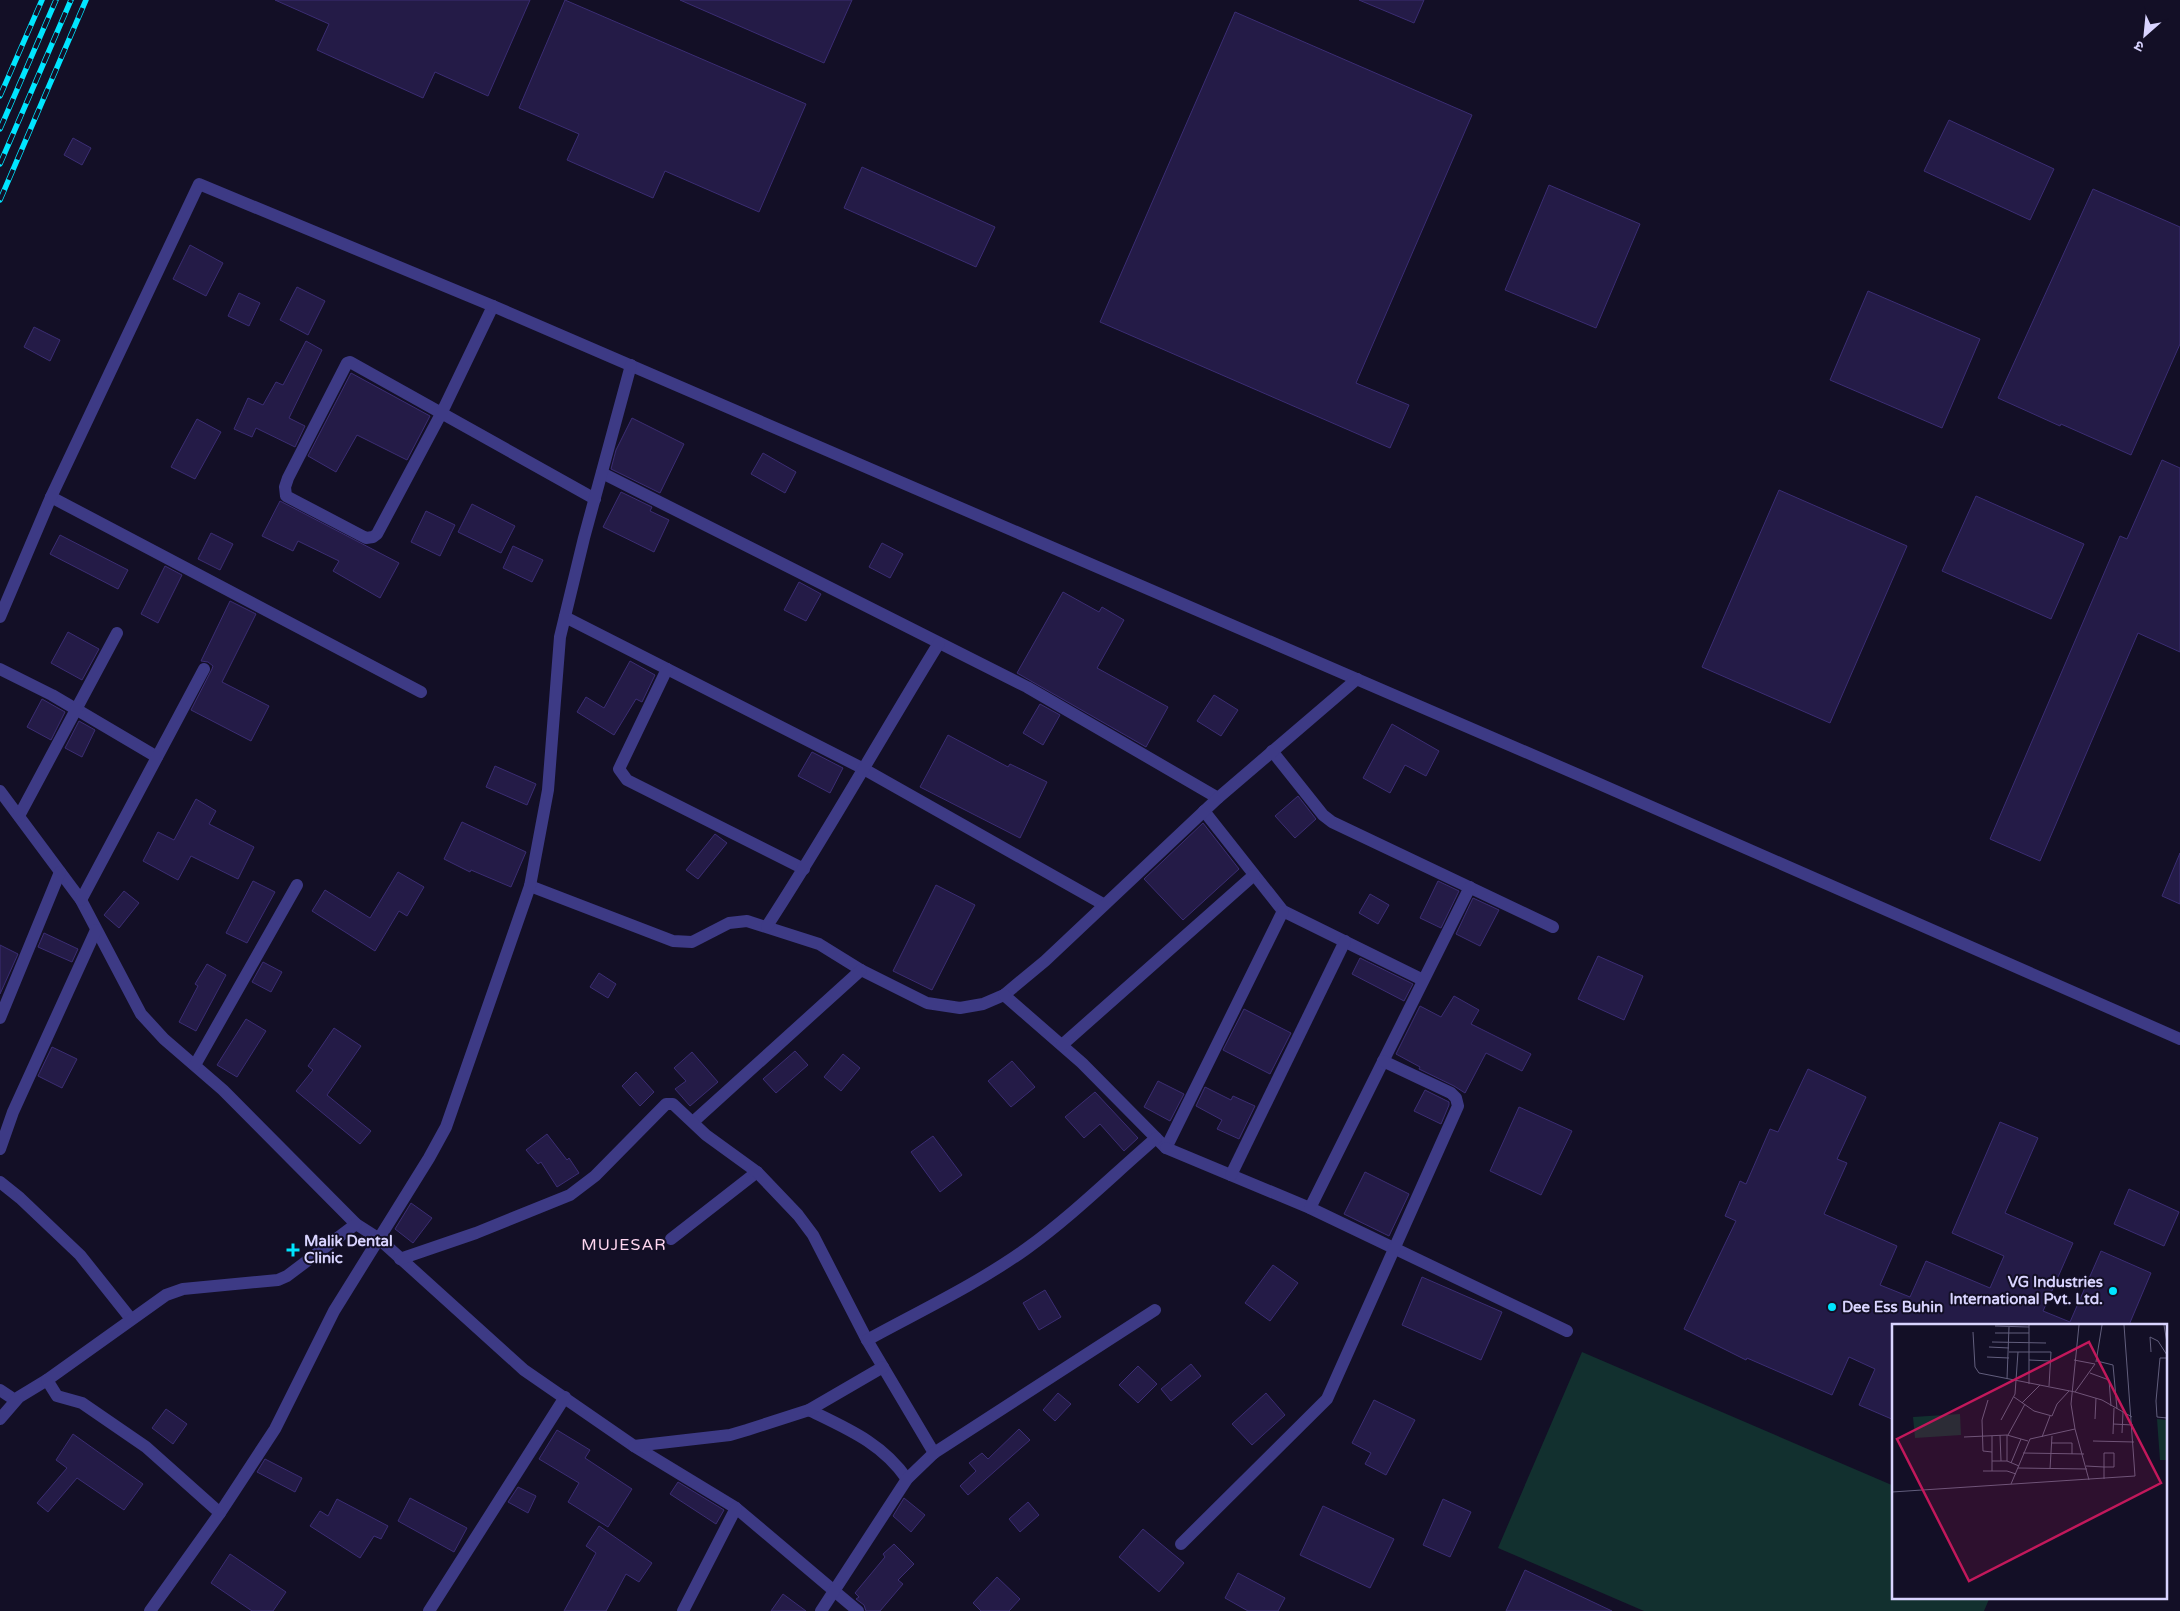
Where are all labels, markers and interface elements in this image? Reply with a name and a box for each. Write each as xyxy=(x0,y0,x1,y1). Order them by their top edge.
north arrow xyxy=(2120,10,2170,60)
text: उ xyxy=(2131,36,2147,56)
place label: Malik Dental Clinic xyxy=(304,1232,393,1267)
district label: MUJESAR xyxy=(581,1235,667,1255)
marker: Malik Dental Clinic xyxy=(286,1243,300,1257)
place label: VG Industries International Pvt. Ltd. xyxy=(1949,1273,2103,1308)
marker: VG Industries International Pvt. Ltd. xyxy=(2107,1285,2119,1297)
place label: Dee Ess Buhin xyxy=(1842,1298,1943,1316)
marker: Dee Ess Buhin xyxy=(1826,1301,1838,1313)
inset map xyxy=(1892,1324,2168,1598)

